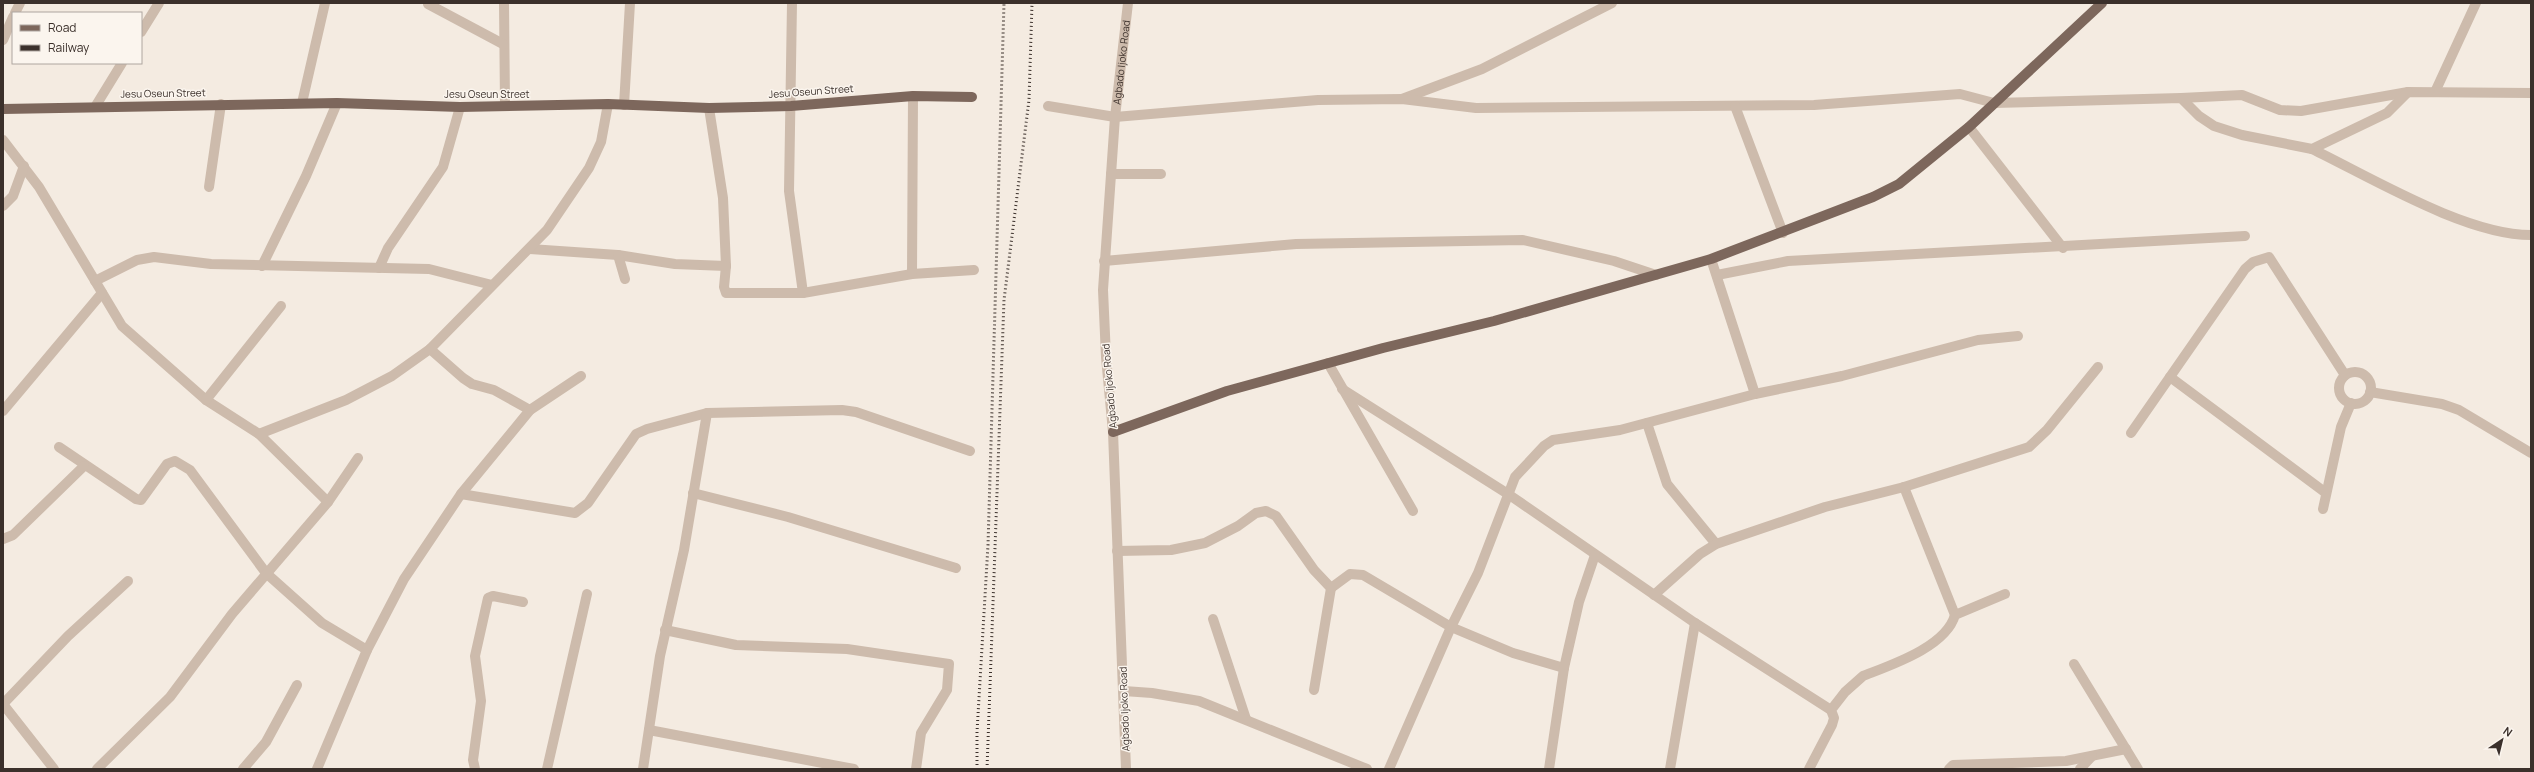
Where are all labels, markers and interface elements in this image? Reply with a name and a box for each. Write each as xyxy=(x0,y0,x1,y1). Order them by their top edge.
legend xyxy=(12,12,142,64)
text: Road xyxy=(48,19,76,36)
street label: Agbado Ijoko Road xyxy=(1109,19,1133,105)
text: Railway xyxy=(48,39,90,56)
street label: Jesu Oseun Street xyxy=(768,81,854,101)
street label: Jesu Oseun Street xyxy=(120,85,206,101)
street label: Jesu Oseun Street xyxy=(444,87,530,101)
street label: Agbado Ijoko Road xyxy=(1098,343,1120,429)
street label: Agbado Ijoko Road xyxy=(1116,666,1132,752)
north arrow xyxy=(2482,720,2522,760)
text: N xyxy=(2500,723,2516,740)

